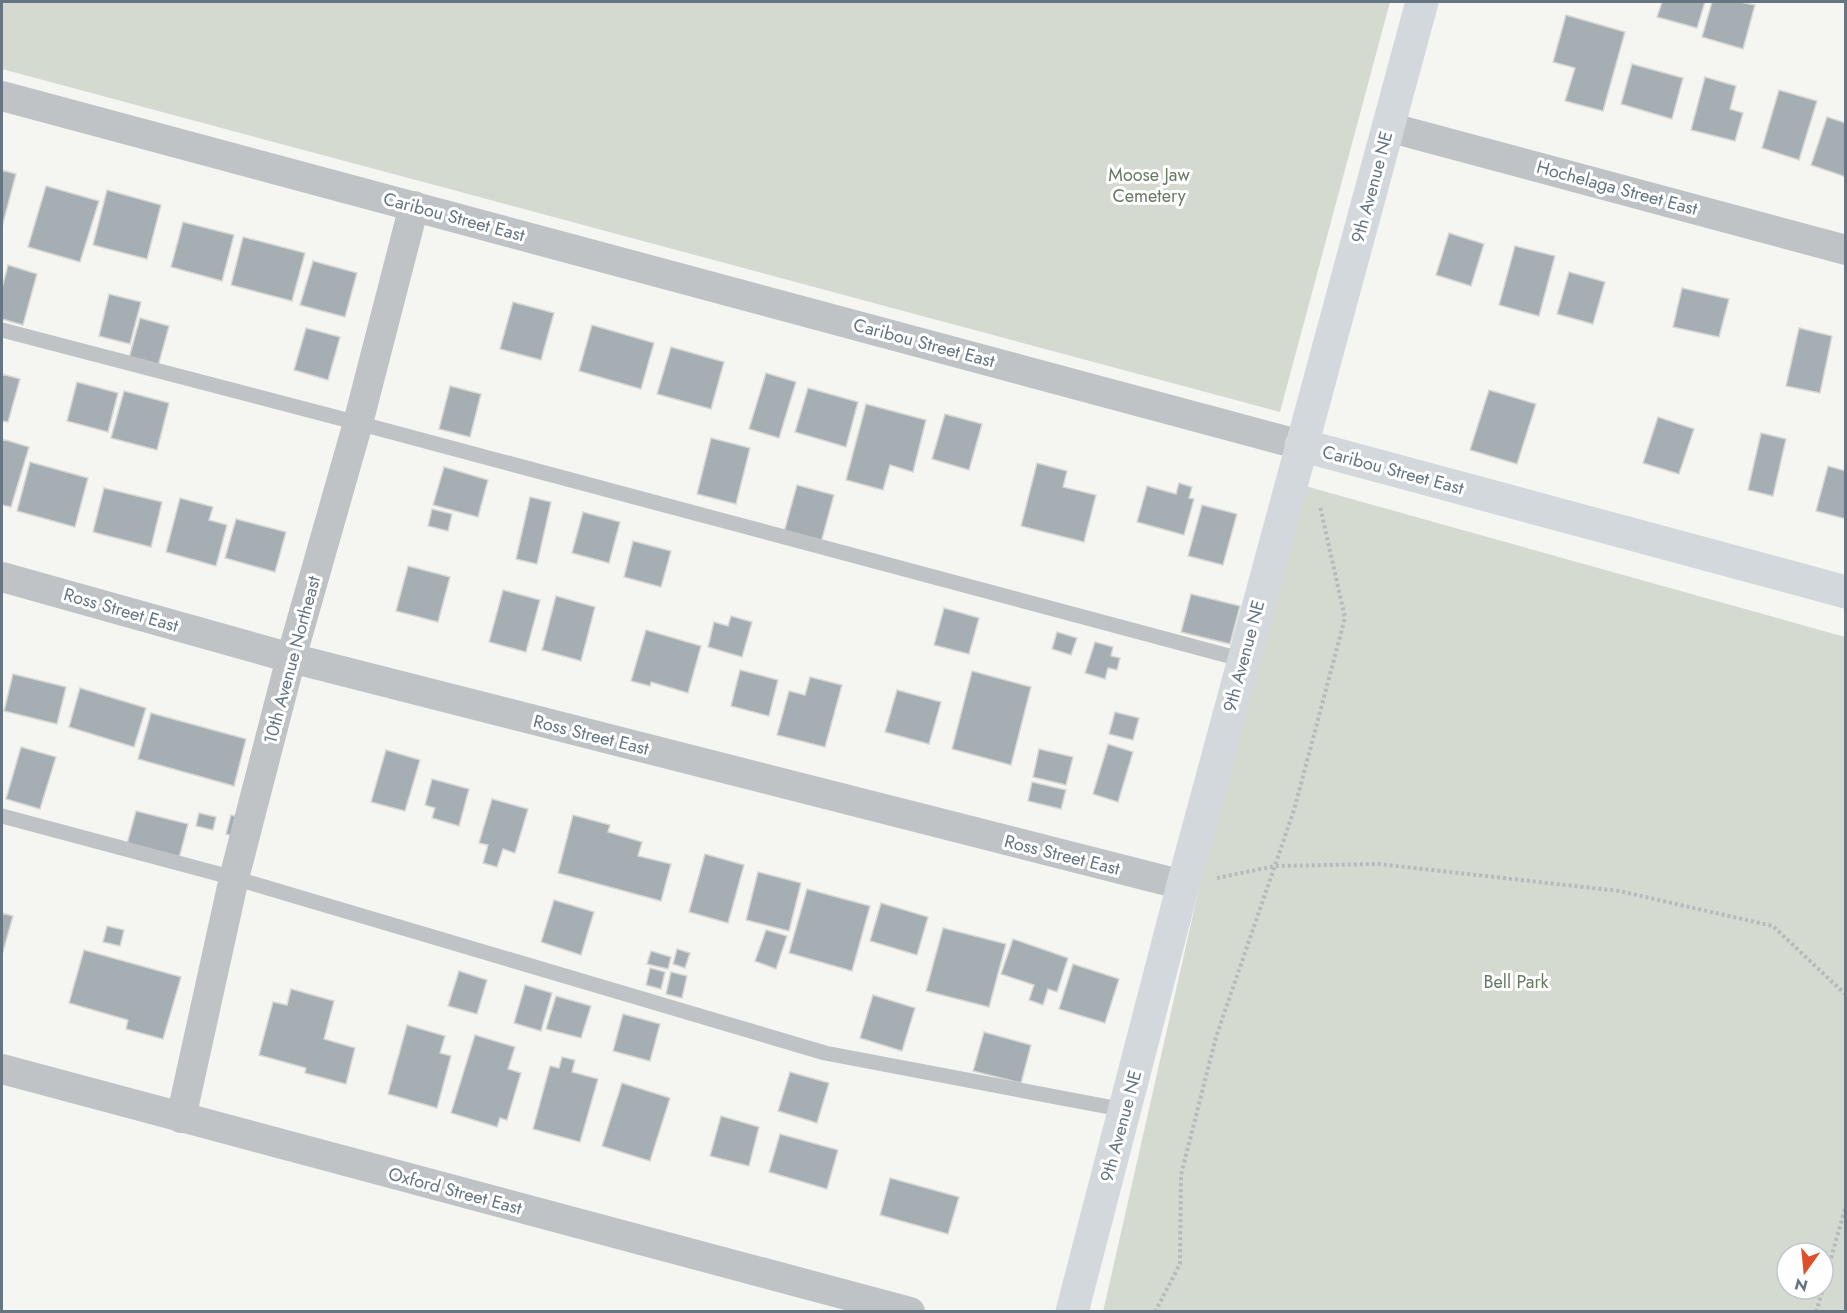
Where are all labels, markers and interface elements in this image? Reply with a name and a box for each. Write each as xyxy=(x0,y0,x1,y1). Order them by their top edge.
street label: 9th Avenue NE xyxy=(1345,128,1399,246)
street label: Hochelaga Street East xyxy=(1534,154,1701,222)
park label: Moose Jaw Cemetery xyxy=(1108,162,1190,209)
street label: Caribou Street East xyxy=(380,186,528,249)
street label: Caribou Street East xyxy=(850,312,998,375)
street label: Caribou Street East xyxy=(1319,439,1467,502)
street label: 10th Avenue Northeast xyxy=(257,573,327,747)
street label: Ross Street East xyxy=(61,581,182,639)
street label: 9th Avenue NE xyxy=(1217,597,1271,715)
street label: Ross Street East xyxy=(530,708,652,762)
street label: Ross Street East xyxy=(1001,828,1123,882)
park label: Bell Park xyxy=(1483,969,1549,995)
street label: 9th Avenue NE xyxy=(1094,1067,1148,1185)
street label: Oxford Street East xyxy=(385,1161,525,1221)
north arrow xyxy=(1775,1241,1835,1301)
text: N xyxy=(1792,1272,1810,1298)

